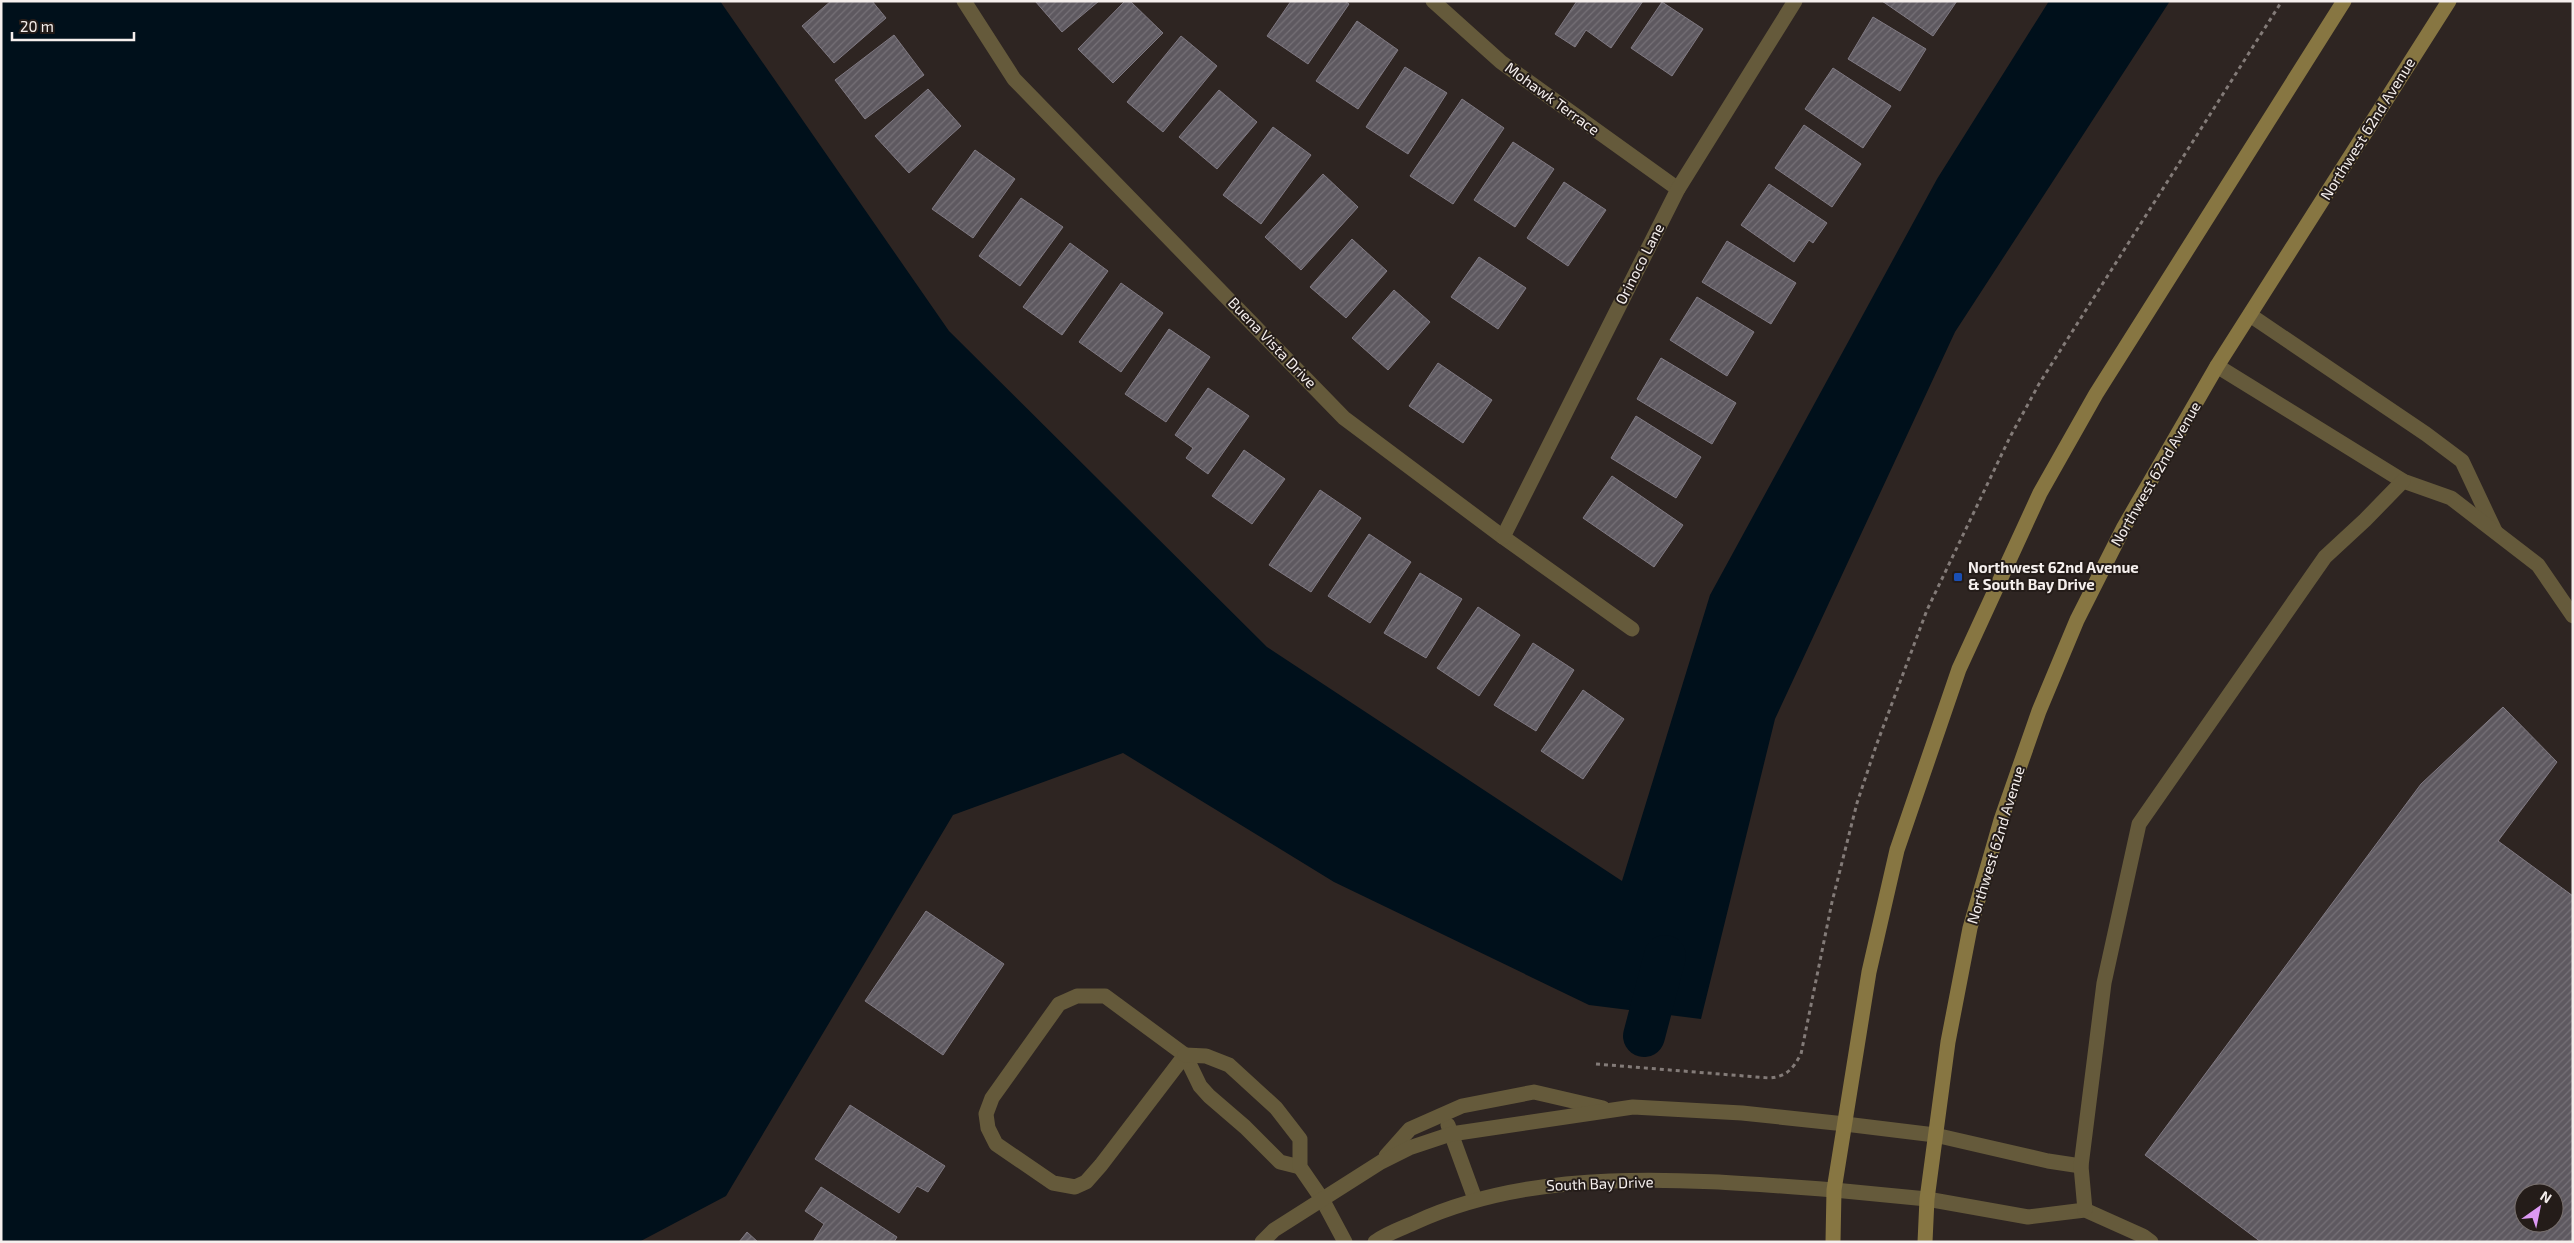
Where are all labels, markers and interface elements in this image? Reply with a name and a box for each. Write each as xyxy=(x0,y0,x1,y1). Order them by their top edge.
scale bar xyxy=(12,10,135,42)
text: 20 m xyxy=(20,17,54,35)
street label: Northwest 62nd Avenue xyxy=(2316,54,2418,203)
street label: Mohawk Terrace xyxy=(1502,58,1603,138)
street label: Orinoco Lane xyxy=(1611,220,1667,307)
street label: Buena Vista Drive xyxy=(1225,293,1321,391)
street label: Northwest 62nd Avenue xyxy=(2106,398,2204,549)
place label: Northwest 62nd Avenue & South Bay Drive xyxy=(1968,558,2139,594)
marker: Northwest 62nd Avenue & South Bay Drive xyxy=(1952,571,1964,583)
street label: Northwest 62nd Avenue xyxy=(1962,764,2028,926)
street label: South Bay Drive xyxy=(1546,1172,1654,1194)
north arrow xyxy=(2514,1183,2564,1233)
text: N xyxy=(2537,1187,2555,1207)

